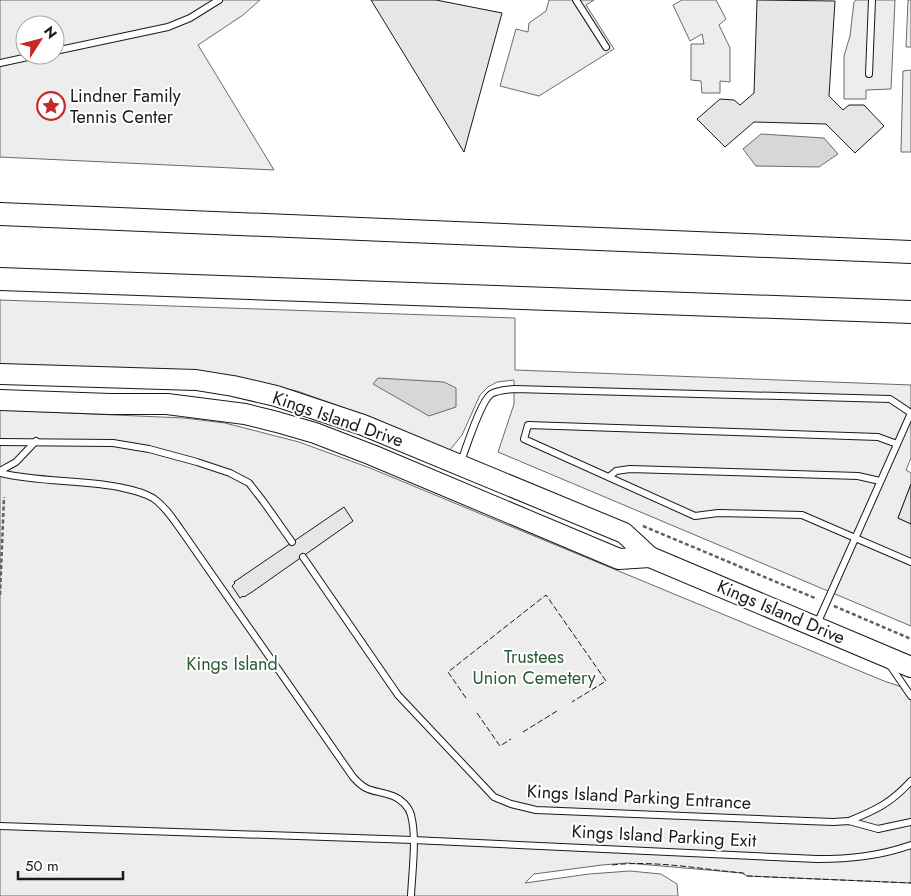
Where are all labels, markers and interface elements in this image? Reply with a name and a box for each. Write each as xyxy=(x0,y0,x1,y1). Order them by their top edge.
north arrow xyxy=(15,15,65,65)
text: N xyxy=(39,22,62,43)
place label: Lindner Family Tennis Center xyxy=(70,83,181,130)
place icon: Lindner Family Tennis Center xyxy=(36,91,66,121)
street label: Kings Island Drive xyxy=(269,384,407,454)
street label: Kings Island Drive xyxy=(713,573,849,651)
park label: Trustees Union Cemetery xyxy=(472,644,596,691)
park label: Kings Island xyxy=(186,651,278,677)
street label: Kings Island Parking Entrance xyxy=(526,778,752,816)
street label: Kings Island Parking Exit xyxy=(571,818,758,854)
scale bar xyxy=(18,848,122,880)
text: 50 m xyxy=(25,855,59,877)

